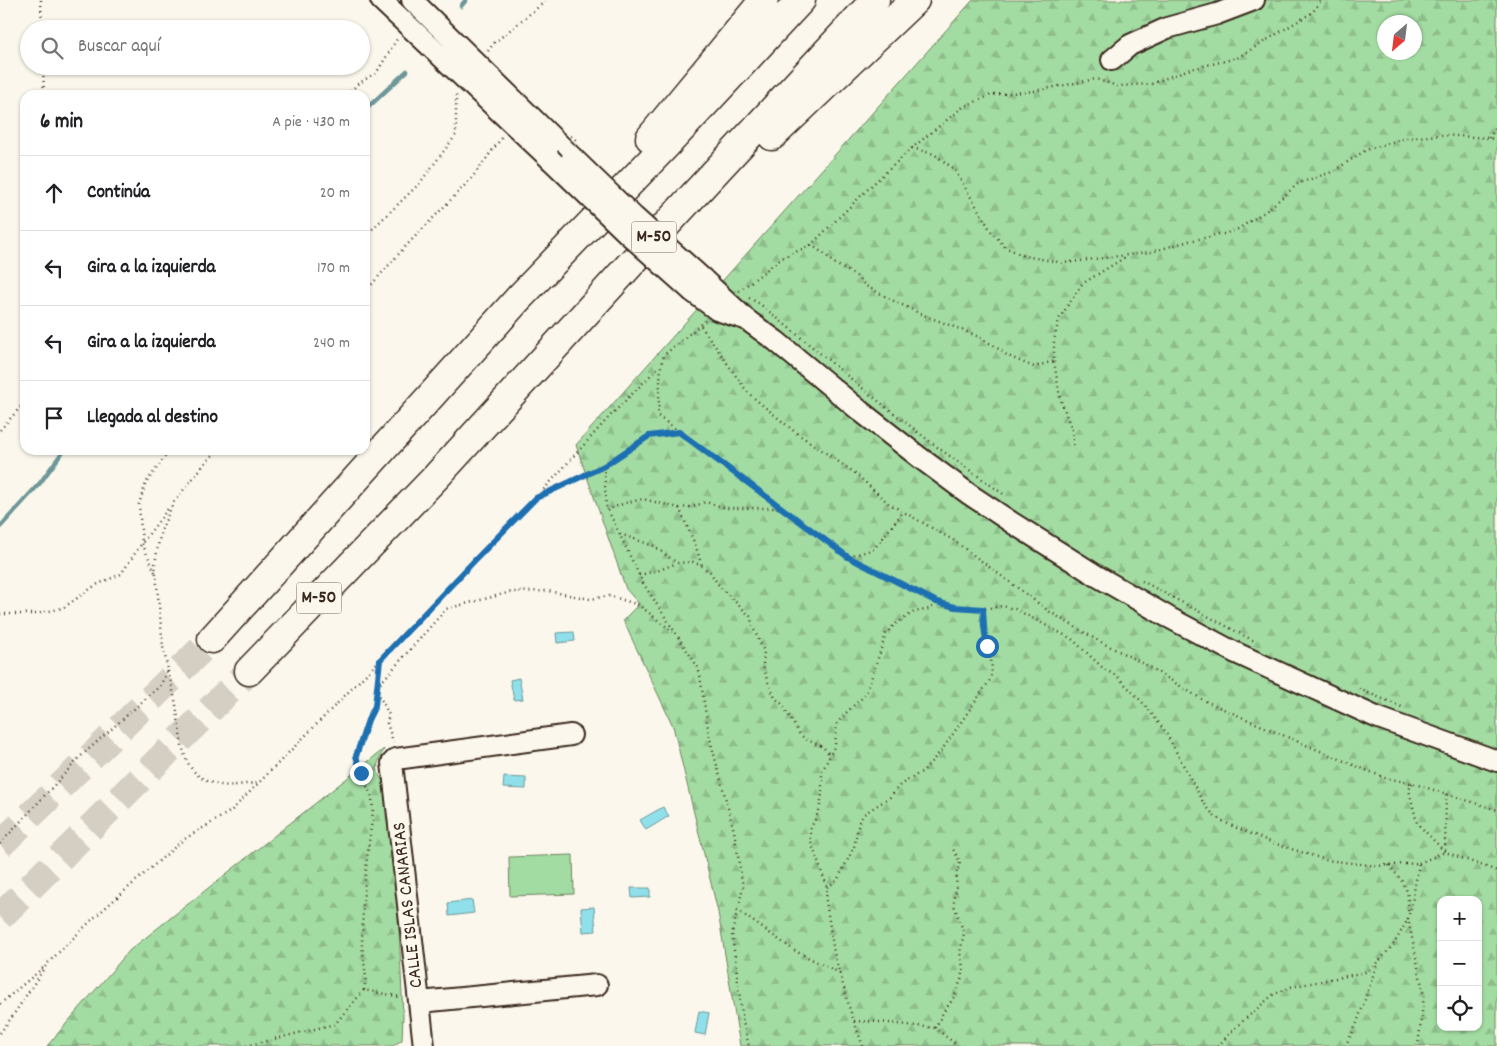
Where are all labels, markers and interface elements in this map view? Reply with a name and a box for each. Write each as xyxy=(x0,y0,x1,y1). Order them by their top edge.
north arrow xyxy=(1377,15,1422,60)
search box xyxy=(20,20,370,75)
icon: search xyxy=(38,34,66,62)
text: Buscar aquí xyxy=(78,34,160,61)
text: 6 min xyxy=(40,108,83,138)
text: A pie · 430 m xyxy=(272,111,350,134)
icon: ahead xyxy=(40,179,68,207)
text: Continúa xyxy=(87,180,150,207)
text: 20 m xyxy=(320,182,350,205)
road number: M-50 xyxy=(632,222,676,252)
icon: left xyxy=(40,254,68,282)
text: Gira a la izquierda xyxy=(87,255,215,282)
text: 170 m xyxy=(317,257,350,280)
icon: left xyxy=(40,329,68,357)
text: Gira a la izquierda xyxy=(87,330,215,357)
text: 240 m xyxy=(313,332,350,355)
icon: arrive xyxy=(40,404,68,432)
text: Llegada al destino xyxy=(87,405,218,432)
road number: M-50 xyxy=(296,582,342,614)
route start xyxy=(976,635,999,658)
route end xyxy=(350,762,373,785)
street label: CALLE ISLAS CANARIAS xyxy=(387,821,431,989)
map controls xyxy=(1437,896,1482,1031)
button: + xyxy=(1437,896,1482,941)
button: − xyxy=(1437,941,1482,986)
button: locate xyxy=(1437,986,1482,1031)

